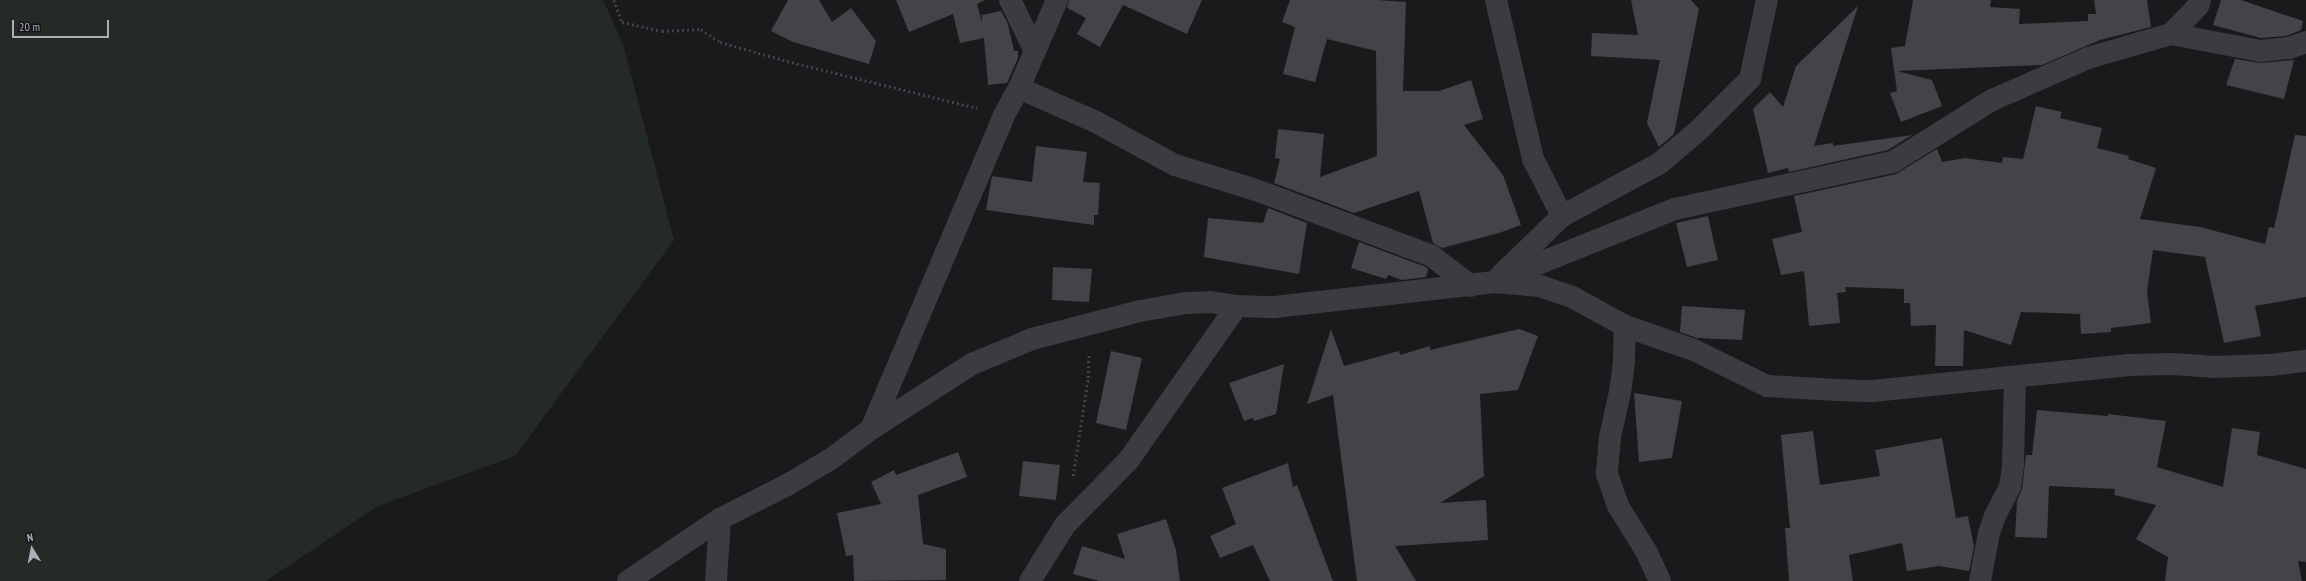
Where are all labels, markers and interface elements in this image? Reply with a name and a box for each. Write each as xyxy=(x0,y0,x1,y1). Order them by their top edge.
scale bar xyxy=(14,12,111,38)
text: 20 m xyxy=(19,19,40,34)
north arrow xyxy=(12,529,52,569)
text: N xyxy=(26,530,34,545)

